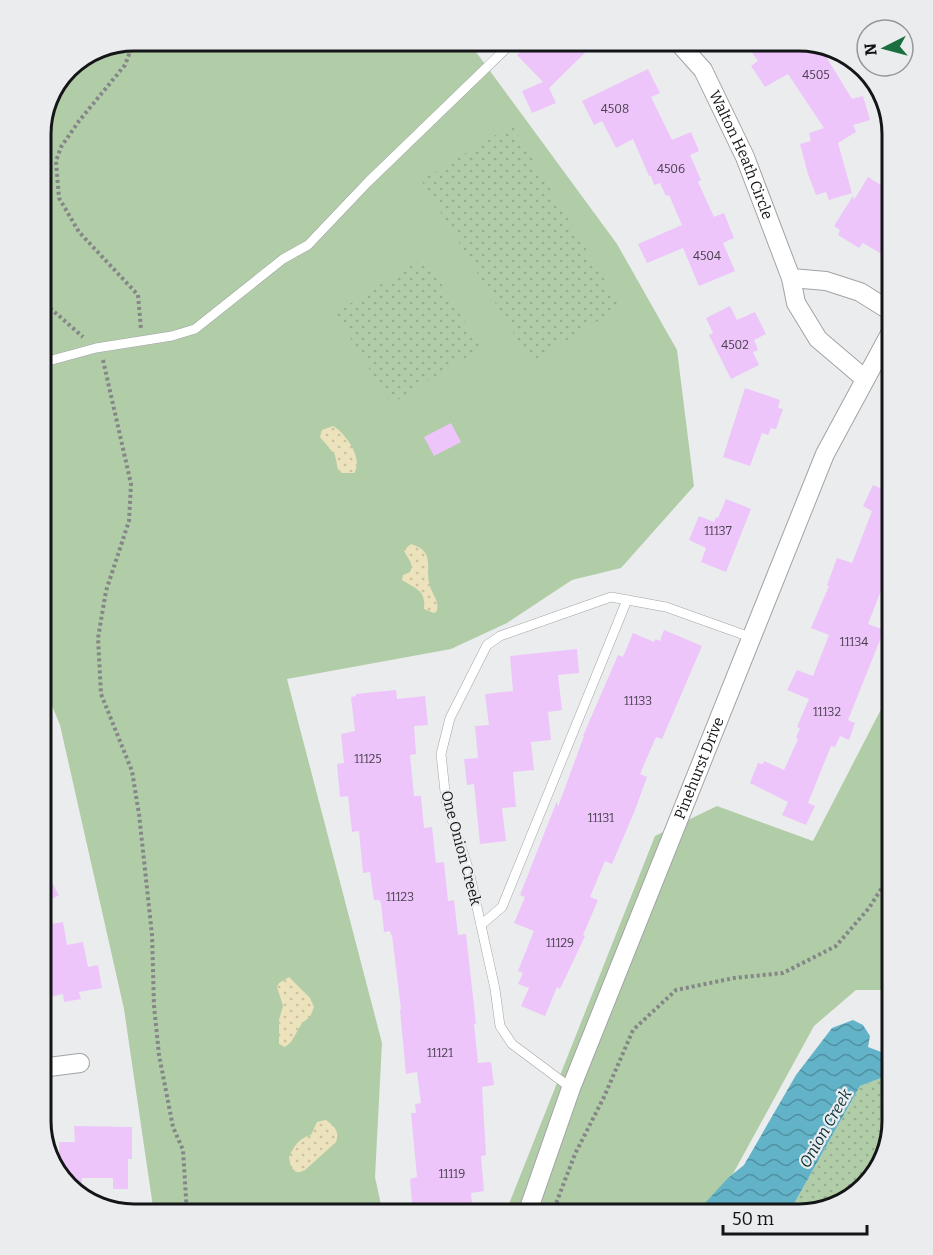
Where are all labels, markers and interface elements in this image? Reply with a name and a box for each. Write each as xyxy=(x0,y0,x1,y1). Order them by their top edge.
north arrow xyxy=(855,18,915,78)
text: N xyxy=(860,42,881,57)
house number: 4505 xyxy=(802,68,830,82)
street label: Walton Heath Circle xyxy=(705,87,777,222)
house number: 4508 xyxy=(601,102,629,116)
house number: 4506 xyxy=(657,162,685,176)
house number: 4504 xyxy=(693,249,721,263)
house number: 4502 xyxy=(721,338,749,352)
house number: 11137 xyxy=(704,524,732,538)
house number: 11134 xyxy=(840,635,868,649)
house number: 11133 xyxy=(624,694,652,708)
house number: 11132 xyxy=(813,705,841,719)
street label: Pinehurst Drive xyxy=(671,714,728,822)
house number: 11125 xyxy=(354,752,382,766)
street label: One Onion Creek xyxy=(437,789,485,908)
house number: 11131 xyxy=(588,811,614,825)
house number: 11123 xyxy=(386,890,414,904)
house number: 11129 xyxy=(546,936,574,950)
house number: 11121 xyxy=(427,1046,453,1060)
water label: Onion Creek xyxy=(795,1085,856,1171)
house number: 11119 xyxy=(439,1167,465,1181)
scale bar xyxy=(723,1198,867,1236)
text: 50 m xyxy=(732,1208,774,1230)

